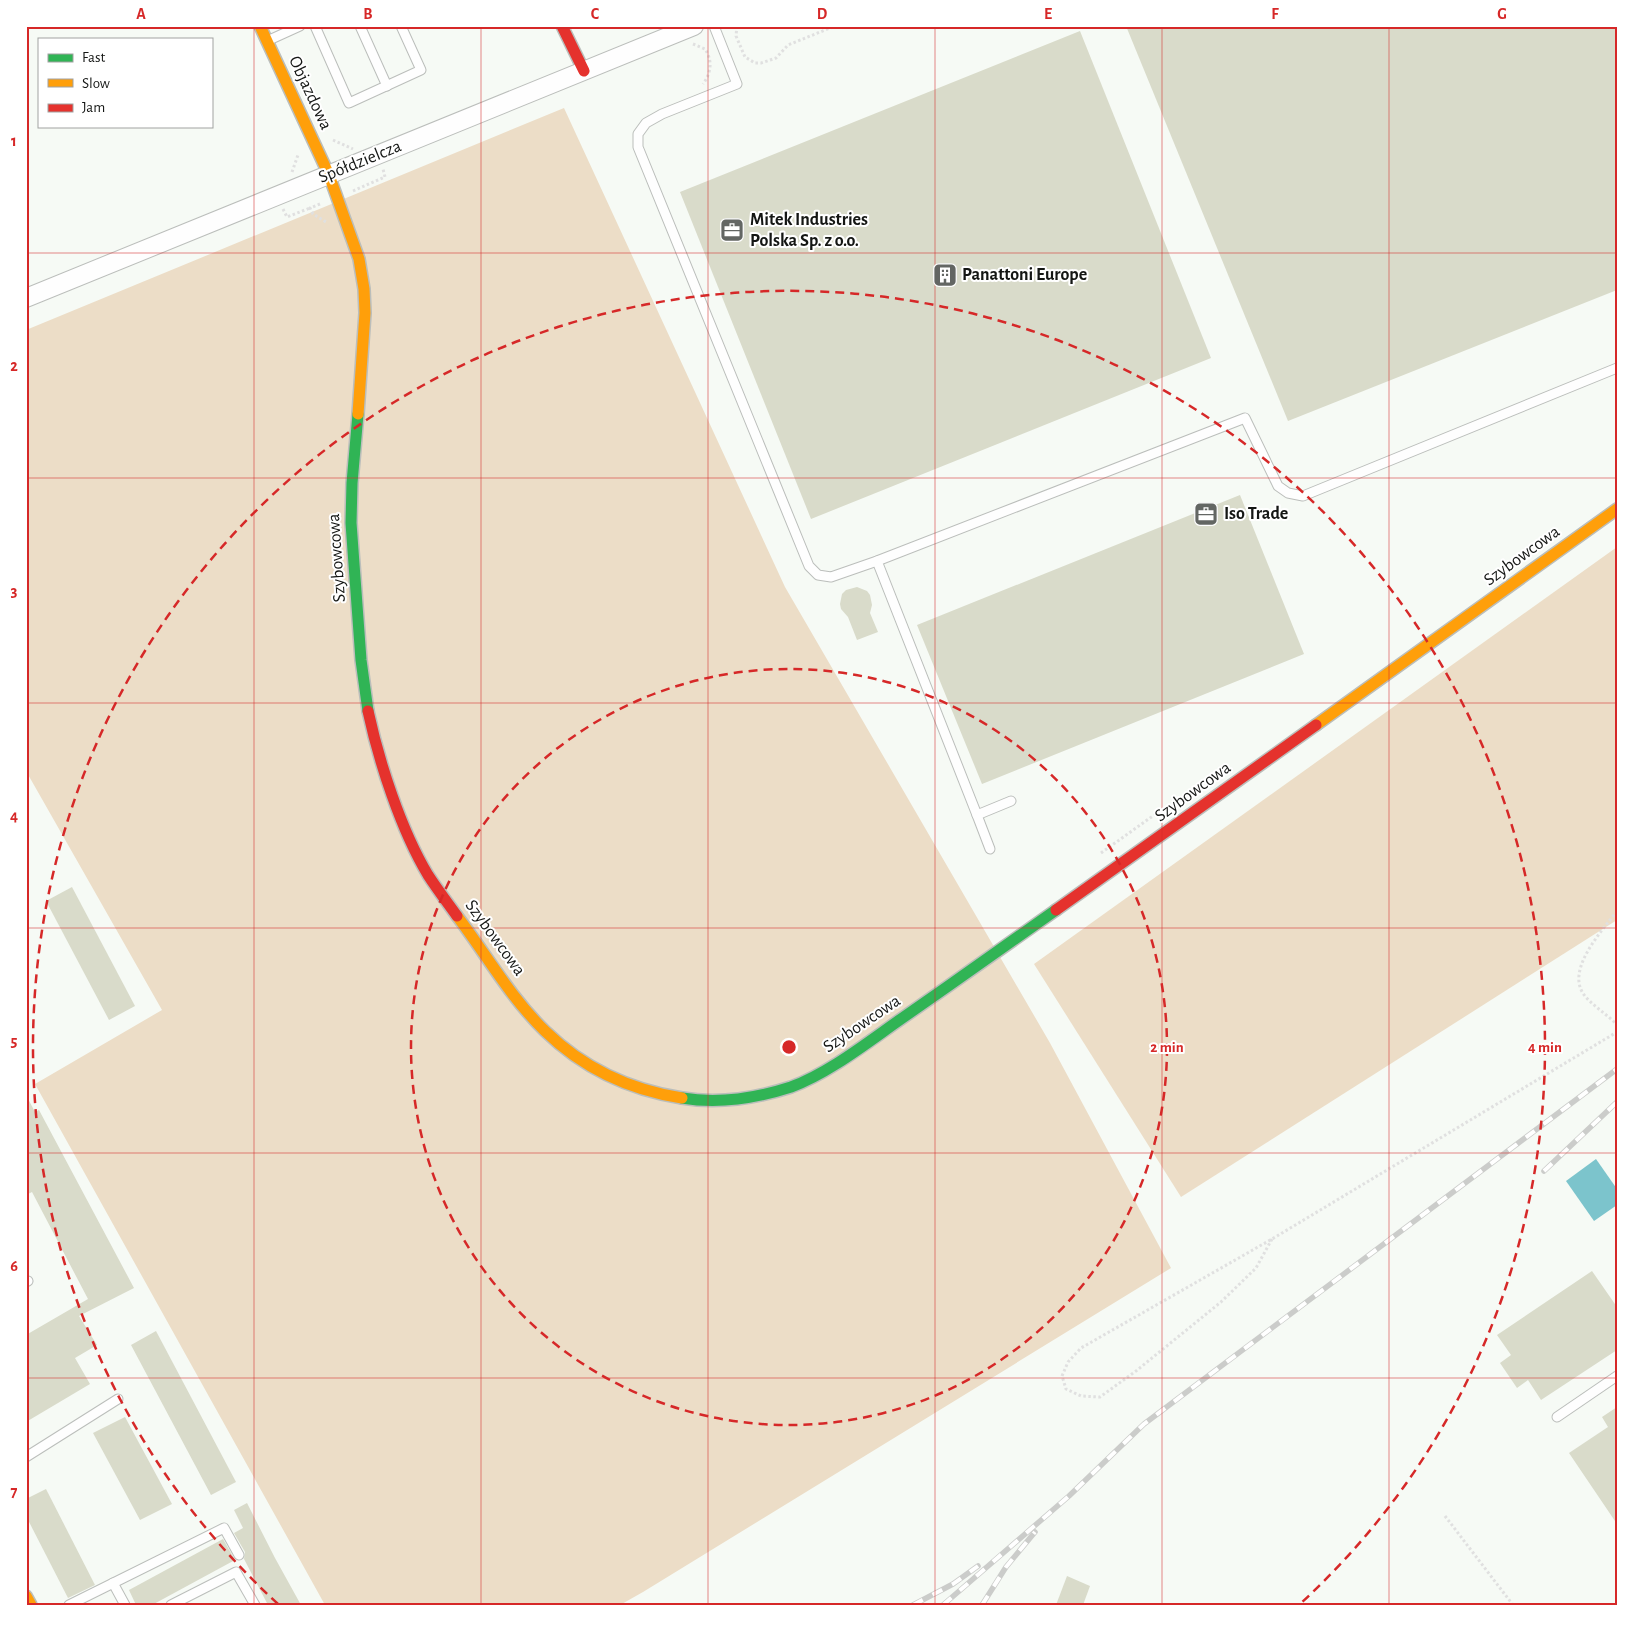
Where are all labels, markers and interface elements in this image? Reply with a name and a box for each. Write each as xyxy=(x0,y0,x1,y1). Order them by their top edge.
text: A xyxy=(136,6,146,22)
text: B xyxy=(363,6,373,22)
text: C xyxy=(591,6,600,22)
text: D xyxy=(817,6,828,22)
text: E xyxy=(1044,6,1052,22)
text: F xyxy=(1271,6,1279,22)
text: G xyxy=(1497,6,1507,22)
legend xyxy=(38,38,212,128)
text: Fast xyxy=(82,50,106,65)
street label: Objazdowa xyxy=(285,53,335,133)
text: Slow xyxy=(82,76,110,91)
text: Jam xyxy=(82,100,105,115)
text: 1 xyxy=(11,133,17,149)
street label: Spółdzielcza xyxy=(316,137,404,187)
place label: Mitek Industries Polska Sp. z o.o. xyxy=(750,211,868,250)
office icon: Mitek Industries Polska Sp. z o.o. xyxy=(719,217,745,243)
building icon: Panattoni Europe xyxy=(932,262,958,288)
place label: Panattoni Europe xyxy=(962,266,1087,284)
text: 2 xyxy=(10,358,18,374)
office icon: Iso Trade xyxy=(1193,501,1219,527)
place label: Iso Trade xyxy=(1224,505,1288,523)
street label: Szybowcowa xyxy=(325,513,349,603)
street label: Szybowcowa xyxy=(1481,523,1563,589)
text: 3 xyxy=(11,583,18,599)
street label: Szybowcowa xyxy=(1152,759,1234,825)
text: 4 xyxy=(10,808,18,824)
street label: Szybowcowa xyxy=(462,897,528,979)
street label: Szybowcowa xyxy=(820,992,904,1056)
text: 5 xyxy=(11,1033,18,1049)
centre of rings xyxy=(780,1038,798,1056)
text: 2 min xyxy=(1150,1040,1184,1055)
text: 4 min xyxy=(1528,1040,1562,1055)
text: 6 xyxy=(10,1258,18,1274)
text: 7 xyxy=(11,1484,18,1500)

